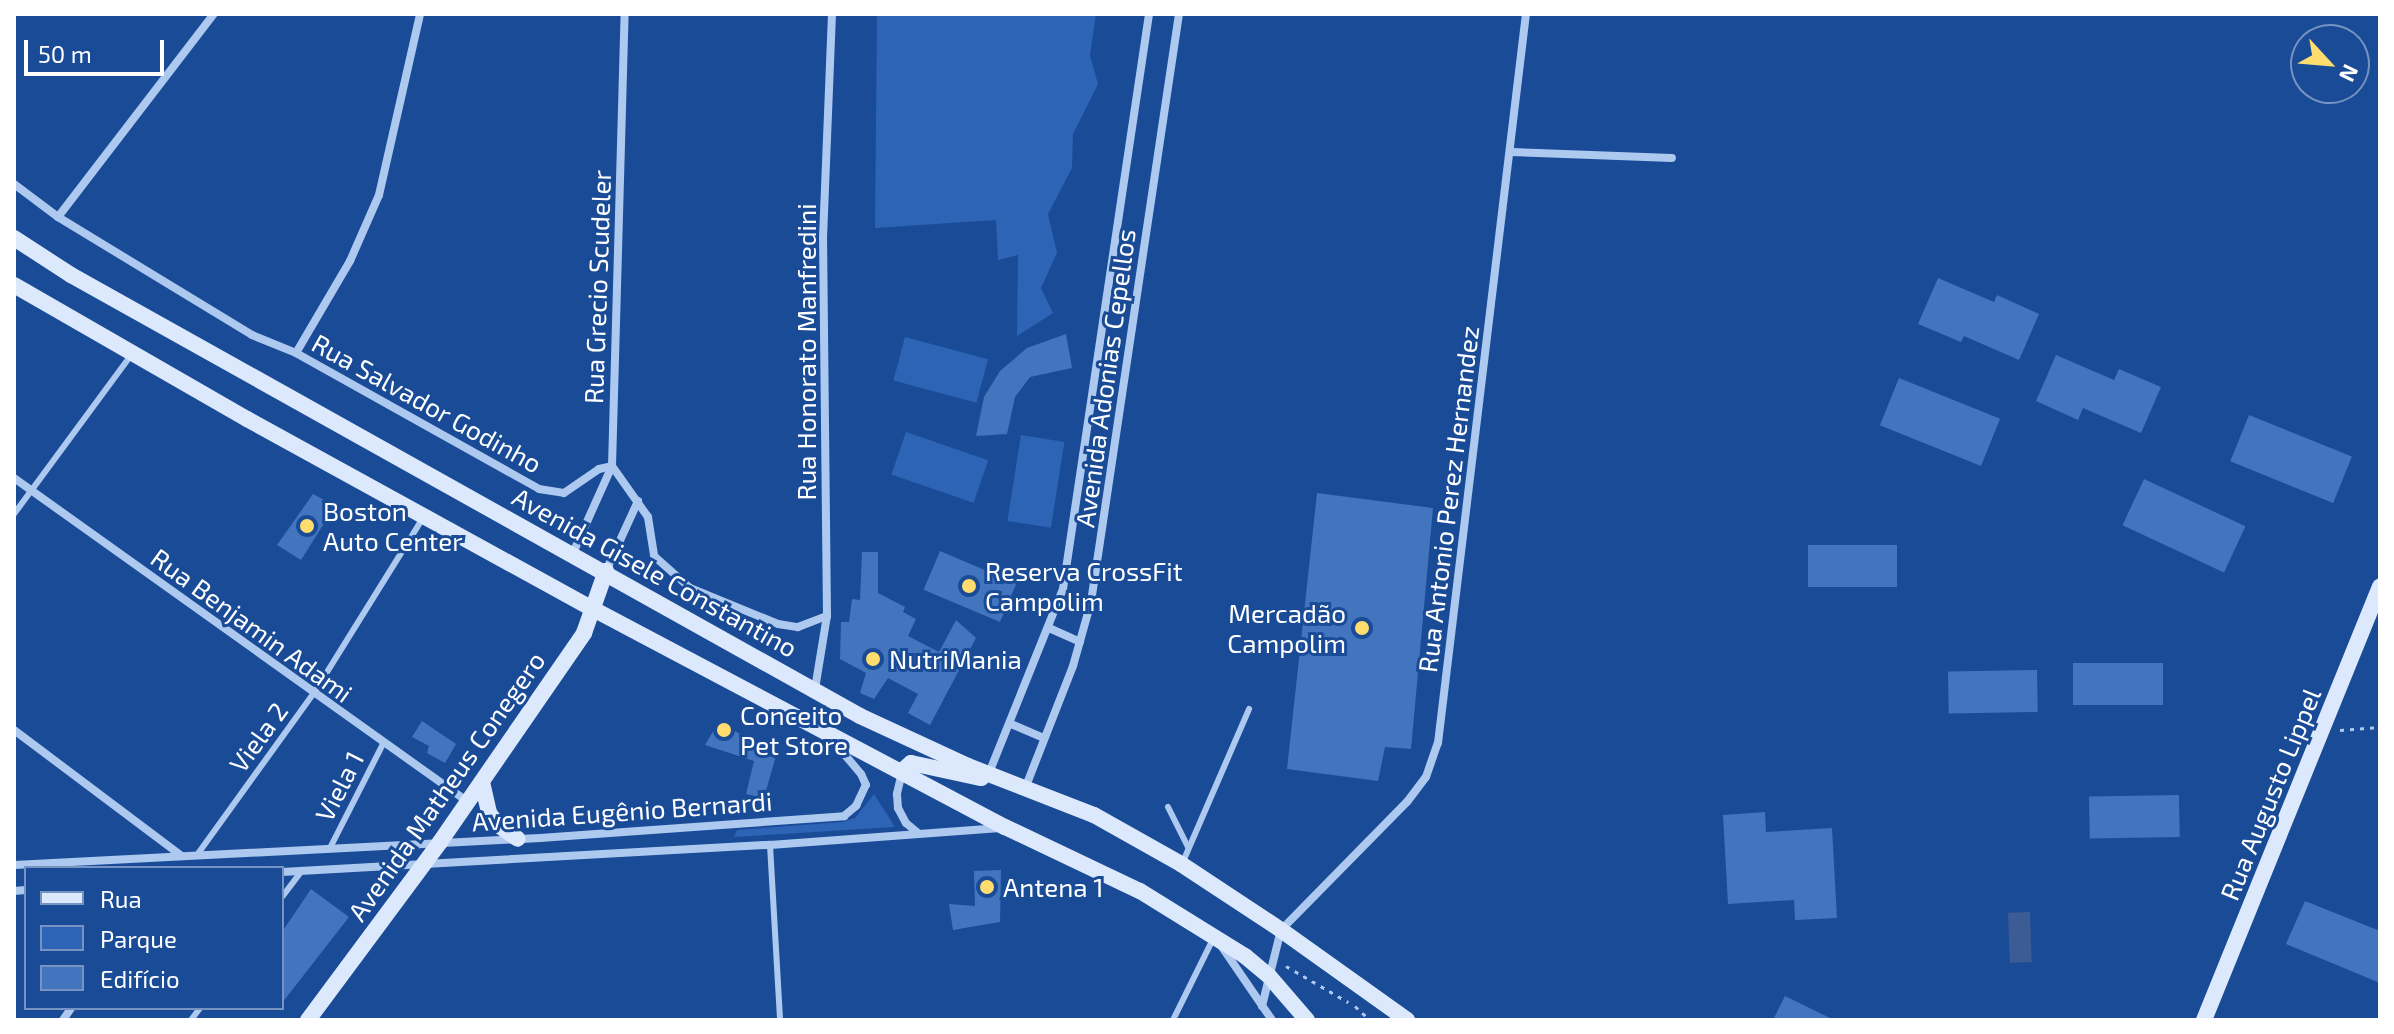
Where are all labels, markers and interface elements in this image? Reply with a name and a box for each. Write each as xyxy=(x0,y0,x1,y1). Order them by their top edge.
scale bar xyxy=(28,24,168,74)
north arrow xyxy=(2290,24,2370,104)
text: 50 m xyxy=(38,39,92,68)
text: N xyxy=(2335,61,2365,86)
street label: Rua Grecio Scudeler xyxy=(577,169,617,405)
street label: Rua Honorato Manfredini xyxy=(790,203,822,501)
street label: Avenida Adonias Cepellos xyxy=(1069,226,1141,530)
street label: Rua Antonio Perez Hernandez xyxy=(1411,324,1485,674)
street label: Rua Salvador Godinho xyxy=(307,327,547,479)
street label: Avenida Gisele Constantino xyxy=(507,481,803,663)
place label: Boston Auto Center xyxy=(323,495,463,556)
marker: Boston Auto Center xyxy=(298,517,316,535)
street label: Rua Benjamin Adami xyxy=(145,541,359,709)
place label: Reserva CrossFit Campolim xyxy=(985,555,1183,616)
marker: Reserva CrossFit Campolim xyxy=(960,577,978,595)
place label: Mercadão Campolim xyxy=(1227,597,1346,658)
marker: Mercadão Campolim xyxy=(1353,619,1371,637)
place label: NutriMania xyxy=(889,643,1022,675)
street label: Avenida Matheus Conegero xyxy=(341,645,551,927)
marker: NutriMania xyxy=(864,650,882,668)
street label: Rua Augusto Lippel xyxy=(2213,683,2327,905)
street label: Viela 2 xyxy=(222,696,294,778)
place label: Conceito Pet Store xyxy=(740,699,848,760)
marker: Conceito Pet Store xyxy=(715,721,733,739)
street label: Viela 1 xyxy=(308,746,370,826)
street label: Avenida Eugênio Bernardi xyxy=(471,785,773,837)
legend xyxy=(24,866,284,1010)
place label: Antena 1 xyxy=(1003,871,1104,903)
marker: Antena 1 xyxy=(978,878,996,896)
text: Rua xyxy=(100,884,142,913)
text: Parque xyxy=(100,924,177,953)
text: Edifício xyxy=(100,964,180,993)

